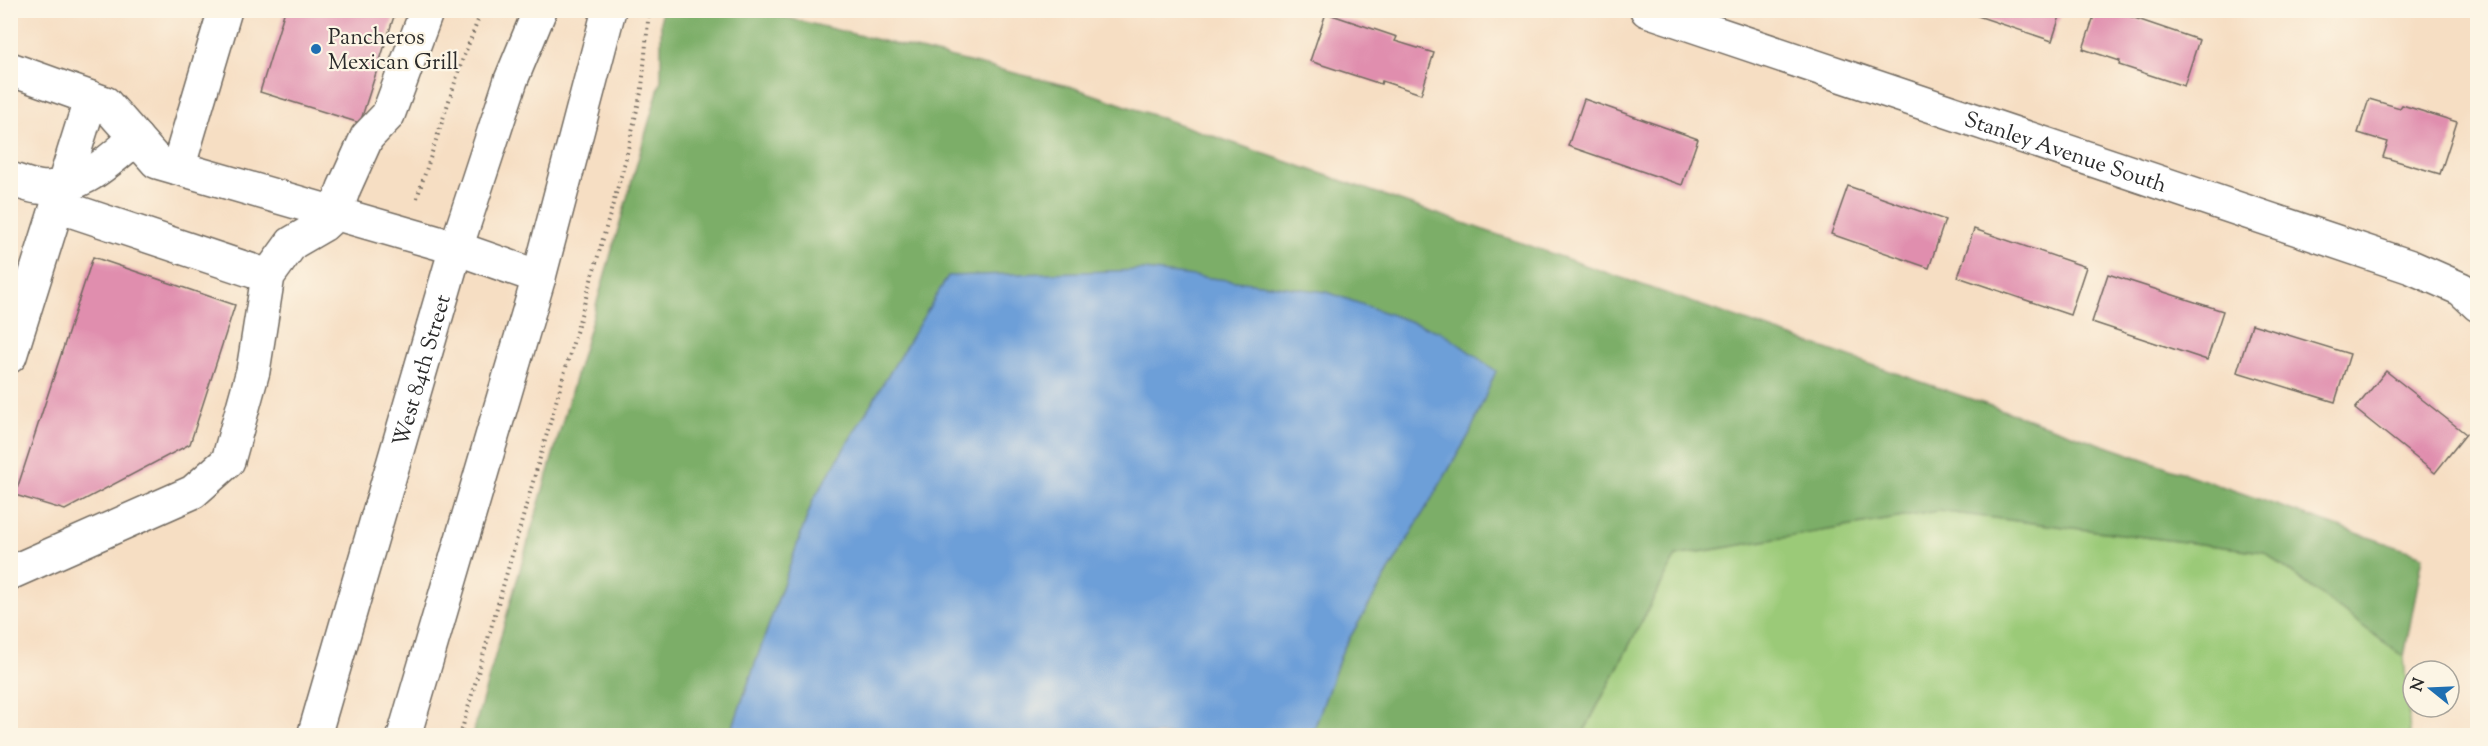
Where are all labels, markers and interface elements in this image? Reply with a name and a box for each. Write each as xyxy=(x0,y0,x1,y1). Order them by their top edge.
place label: Pancheros Mexican Grill xyxy=(328,23,459,80)
marker: Pancheros Mexican Grill xyxy=(309,42,323,56)
street label: Stanley Avenue South xyxy=(1959,105,2171,203)
street label: West 84th Street xyxy=(386,291,461,451)
north arrow xyxy=(2401,659,2461,719)
text: N xyxy=(2406,675,2432,695)

